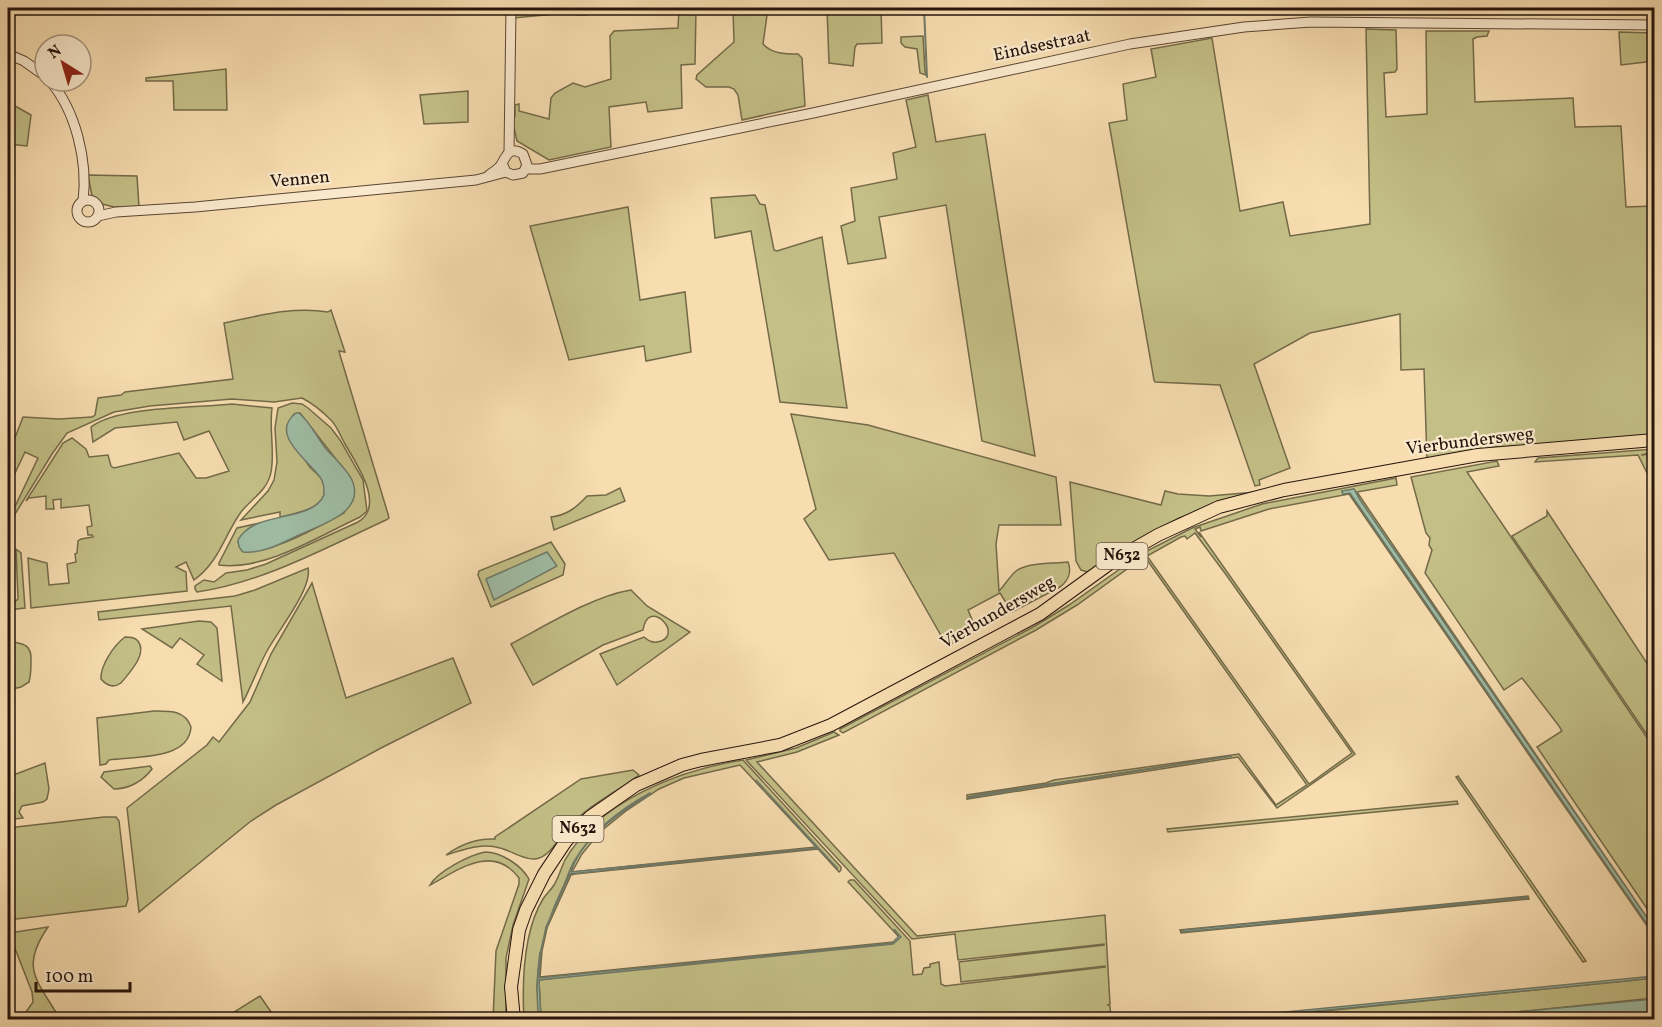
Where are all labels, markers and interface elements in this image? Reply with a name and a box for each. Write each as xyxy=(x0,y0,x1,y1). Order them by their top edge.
street label: Eindsestraat xyxy=(991,23,1093,69)
north arrow xyxy=(33,33,93,93)
text: N xyxy=(44,40,67,65)
street label: Vennen xyxy=(269,165,331,195)
street label: Vierbundersweg xyxy=(1405,422,1535,462)
road number: N632 xyxy=(1096,543,1148,569)
street label: Vierbundersweg xyxy=(936,570,1060,656)
road number: N632 xyxy=(552,816,604,842)
scale bar xyxy=(36,955,130,993)
text: 100 m xyxy=(45,965,94,990)

